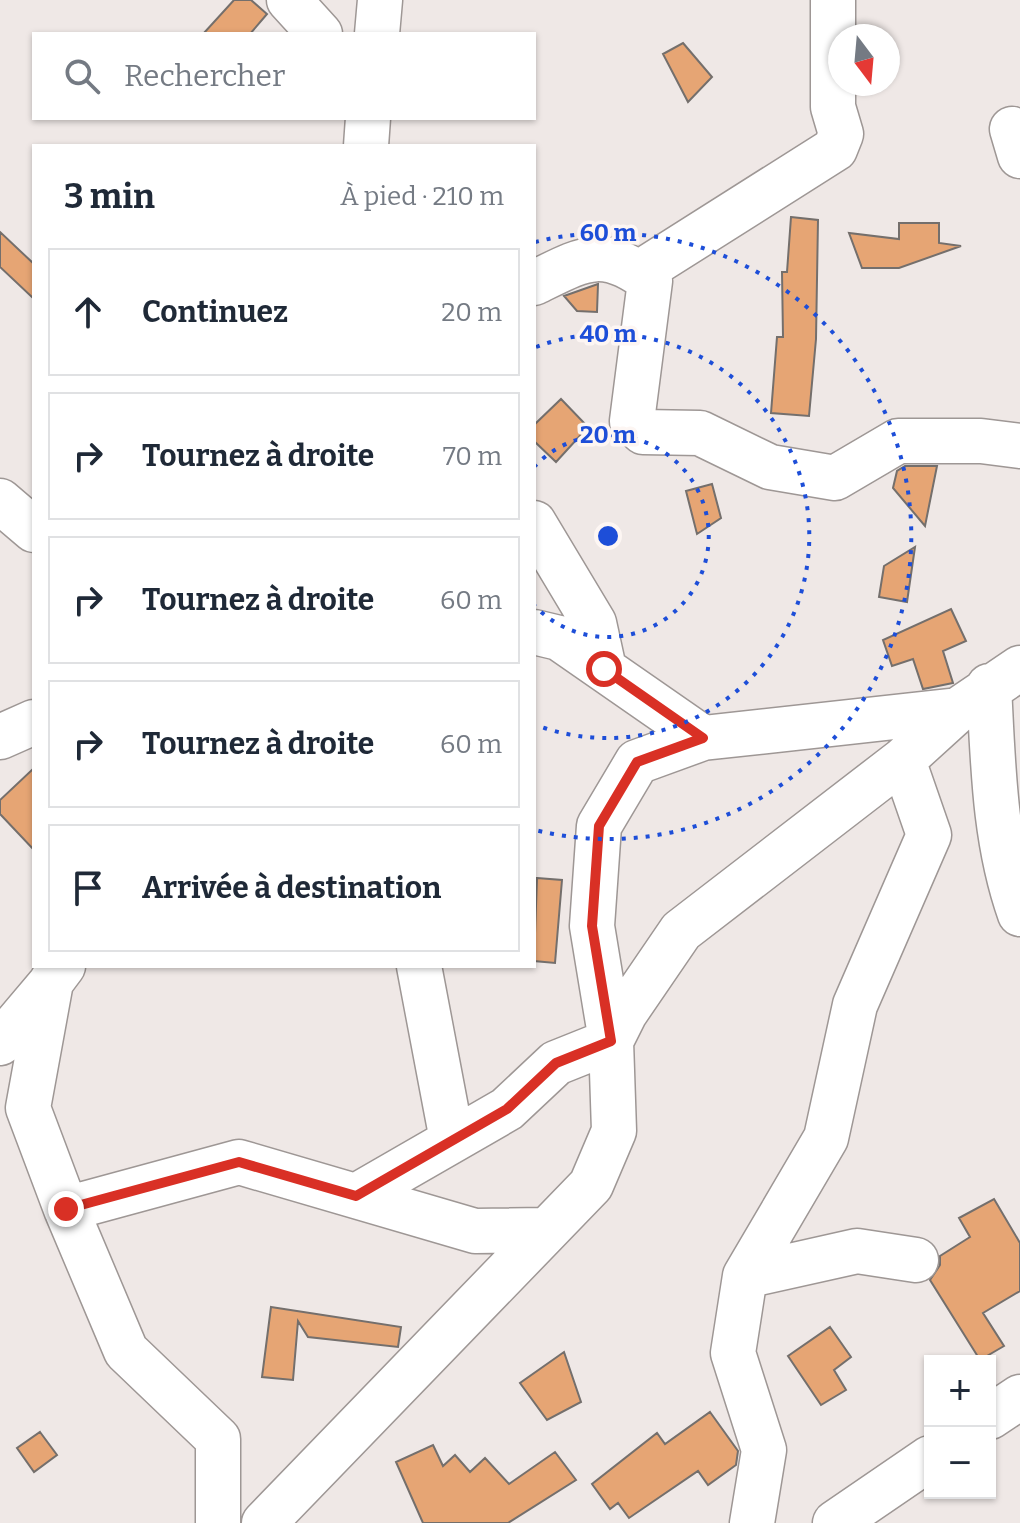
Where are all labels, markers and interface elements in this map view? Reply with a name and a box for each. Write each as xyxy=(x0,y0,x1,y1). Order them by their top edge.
north arrow xyxy=(828,24,900,96)
search box xyxy=(32,32,536,120)
icon: search xyxy=(60,54,104,98)
text: Rechercher xyxy=(124,58,285,94)
text: 3 min xyxy=(64,176,155,217)
text: À pied · 210 m xyxy=(340,181,504,212)
text: 60 m xyxy=(580,219,636,247)
icon: ahead xyxy=(66,290,110,334)
text: Continuez xyxy=(142,294,288,330)
text: 20 m xyxy=(441,297,502,328)
text: 40 m xyxy=(579,320,637,348)
text: 20 m xyxy=(580,421,636,449)
icon: right xyxy=(66,434,110,478)
text: Tournez à droite xyxy=(142,438,374,474)
text: 70 m xyxy=(443,441,502,472)
centre of rings xyxy=(594,522,622,550)
icon: right xyxy=(66,578,110,622)
text: Tournez à droite xyxy=(142,582,374,618)
text: 60 m xyxy=(440,585,502,616)
route start xyxy=(586,651,622,687)
icon: right xyxy=(66,722,110,766)
text: Tournez à droite xyxy=(142,726,374,762)
text: 60 m xyxy=(440,729,502,760)
icon: arrive xyxy=(66,866,110,910)
text: Arrivée à destination xyxy=(142,870,441,906)
route end xyxy=(48,1191,84,1227)
map controls xyxy=(924,1355,996,1499)
button: + xyxy=(924,1355,996,1427)
button: − xyxy=(924,1427,996,1499)

